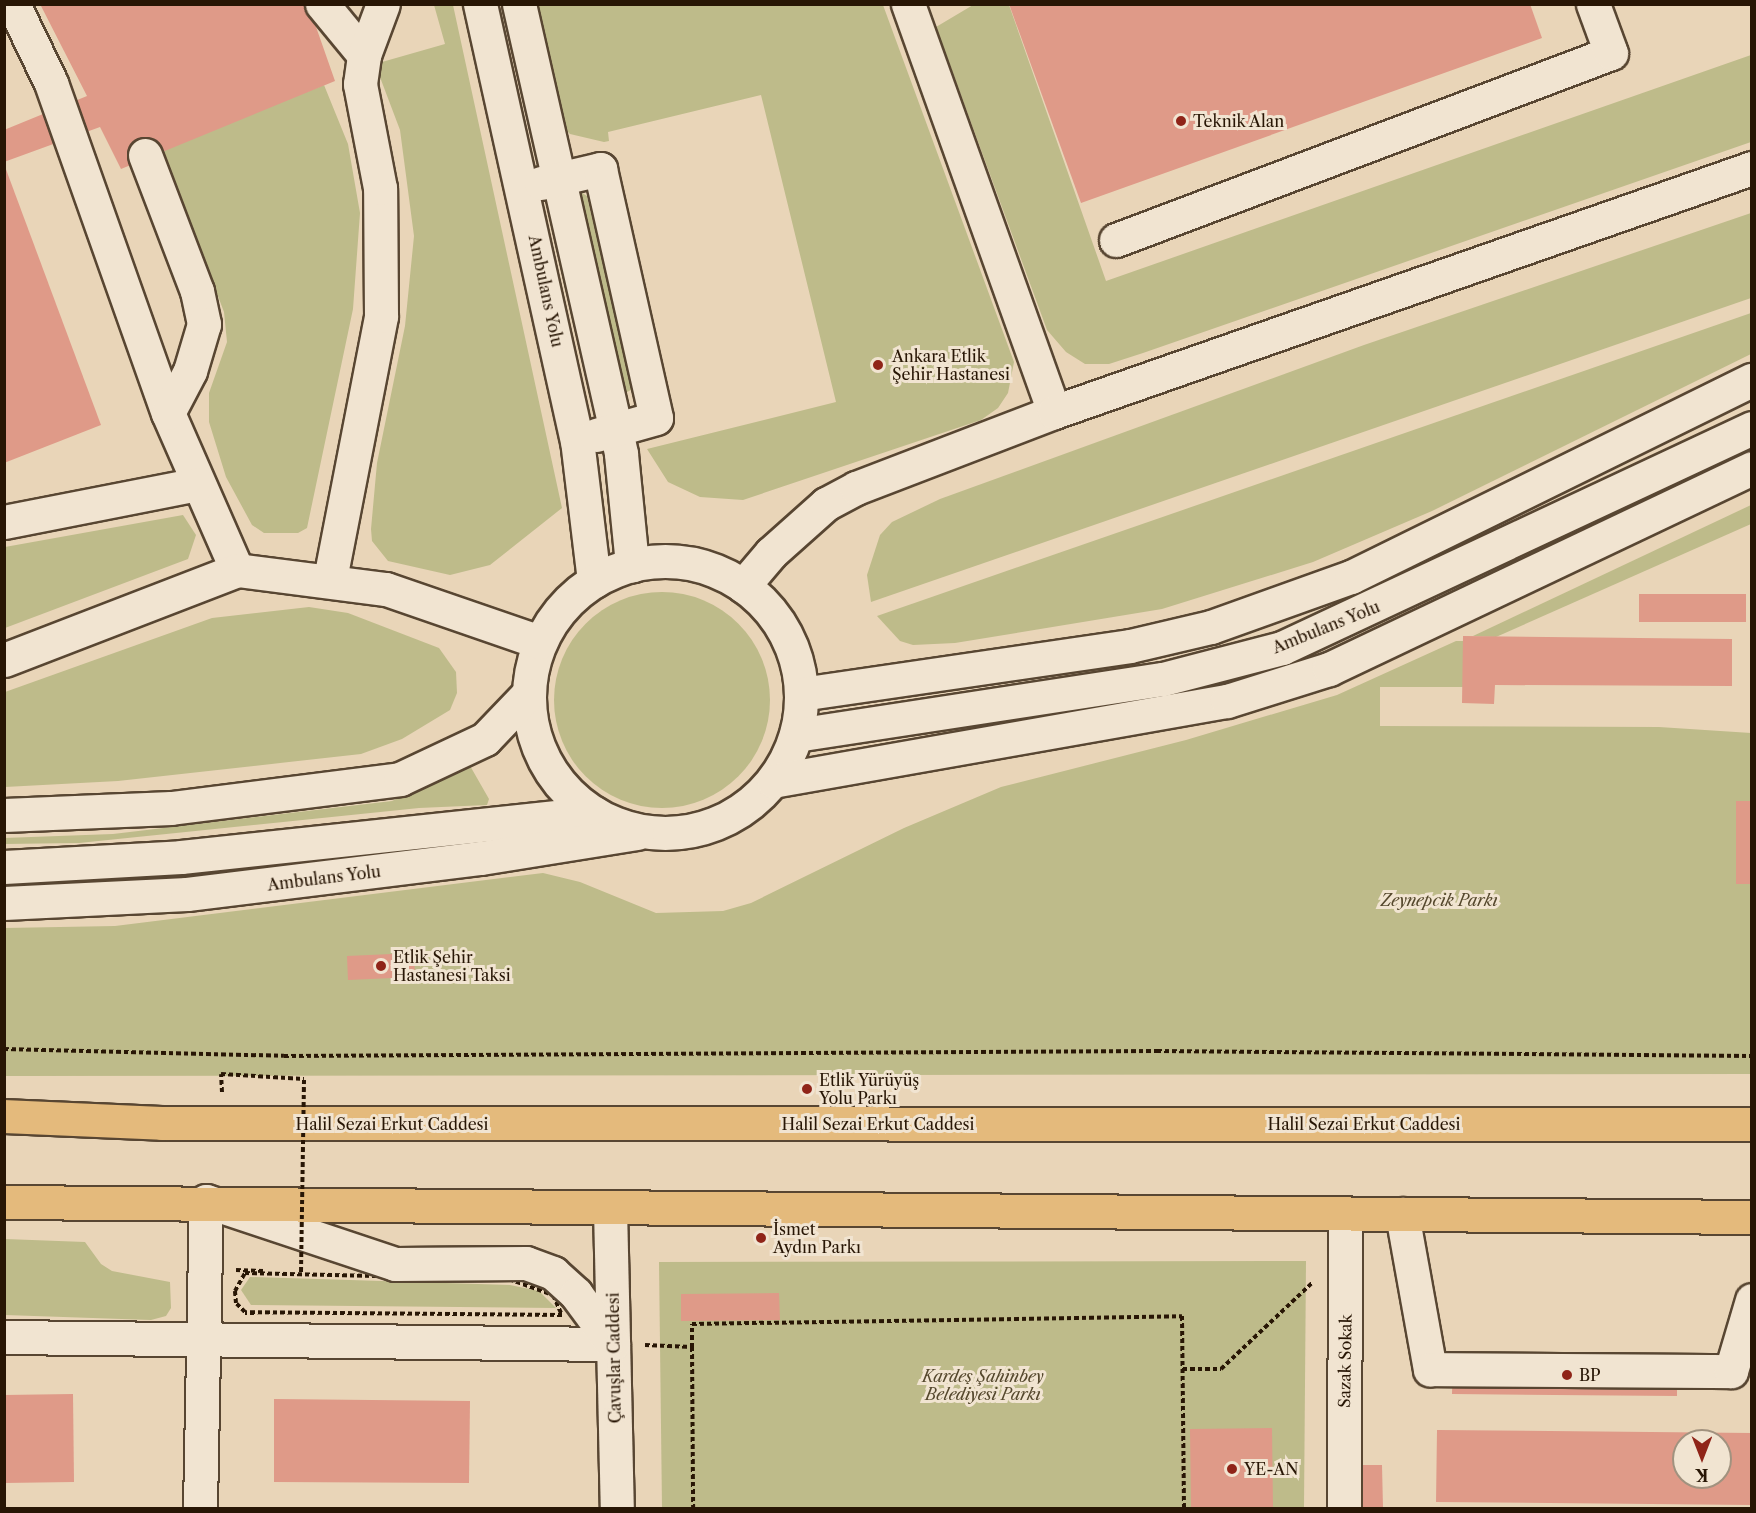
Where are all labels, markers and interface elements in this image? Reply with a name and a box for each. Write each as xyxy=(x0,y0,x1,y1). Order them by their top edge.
place label: Teknik Alan xyxy=(1193,111,1285,131)
marker: Teknik Alan xyxy=(1174,114,1188,128)
street label: Ambulans Yolu xyxy=(525,233,567,349)
place label: Ankara Etlik Şehir Hastanesi xyxy=(892,346,1010,384)
marker: Ankara Etlik Şehir Hastanesi xyxy=(869,356,887,374)
street label: Ambulans Yolu xyxy=(1269,597,1383,657)
street label: Ambulans Yolu xyxy=(266,861,382,895)
park label: Zeynepcik Parkı xyxy=(1380,890,1498,910)
place label: Etlik Şehir Hastanesi Taksi xyxy=(393,947,511,985)
marker: Etlik Şehir Hastanesi Taksi xyxy=(374,959,388,973)
place label: Etlik Yürüyüş Yolu Parkı xyxy=(819,1070,920,1108)
marker: Etlik Yürüyüş Yolu Parkı xyxy=(800,1082,814,1096)
street label: Halil Sezai Erkut Caddesi xyxy=(296,1114,488,1134)
street label: Halil Sezai Erkut Caddesi xyxy=(782,1114,974,1134)
street label: Halil Sezai Erkut Caddesi xyxy=(1268,1114,1460,1134)
place label: İsmet Aydın Parkı xyxy=(773,1219,861,1257)
marker: İsmet Aydın Parkı xyxy=(754,1231,768,1245)
street label: Çavuşlar Caddesi xyxy=(603,1292,625,1424)
street label: Sazak Sokak xyxy=(1335,1314,1355,1408)
place label: BP xyxy=(1579,1365,1601,1385)
park label: Kardeş Şahinbey Belediyesi Parkı xyxy=(922,1366,1044,1404)
marker: BP xyxy=(1560,1368,1574,1382)
north arrow xyxy=(1672,1429,1732,1489)
place label: YE-AN xyxy=(1244,1459,1298,1479)
marker: YE-AN xyxy=(1225,1462,1239,1476)
text: K xyxy=(1696,1465,1708,1485)

